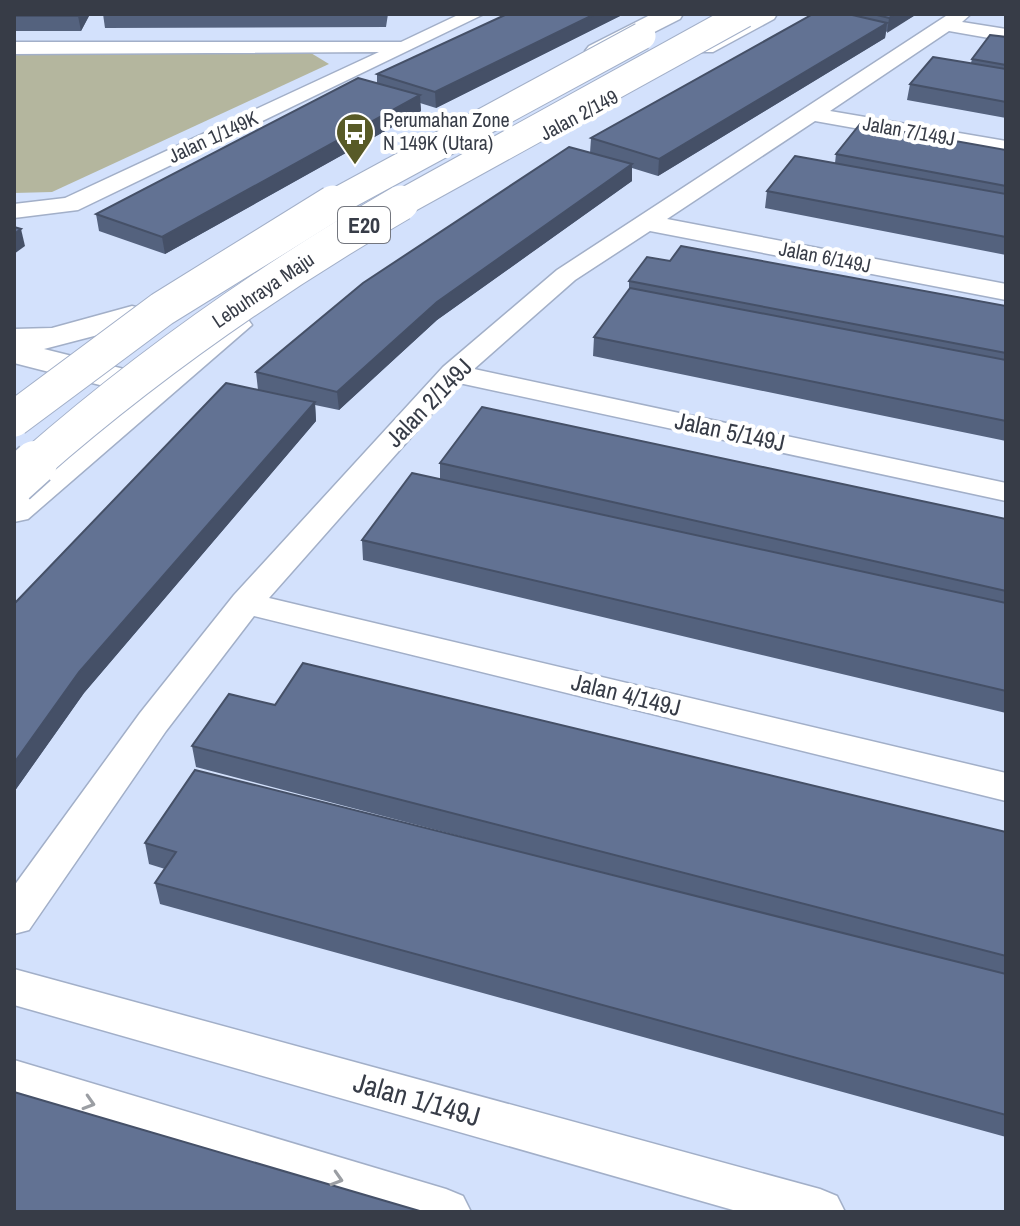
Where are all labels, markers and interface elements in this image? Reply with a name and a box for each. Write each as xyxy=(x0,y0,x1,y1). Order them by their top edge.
street label: Jalan 2/149 xyxy=(535,83,623,146)
street label: Jalan 1/149K xyxy=(164,104,262,169)
place label: Perumahan Zone N 149K (Utara) xyxy=(383,106,510,156)
street label: Jalan 7/149J xyxy=(861,109,957,152)
bus stop icon: Perumahan Zone N 149K (Utara) xyxy=(334,111,376,166)
road number: E20 xyxy=(338,207,390,243)
street label: Jalan 6/149J xyxy=(777,234,873,279)
street label: Lebuhraya Maju xyxy=(206,246,319,334)
street label: Jalan 2/149J xyxy=(378,351,479,454)
street label: Jalan 5/149J xyxy=(672,404,788,458)
street label: Jalan 4/149J xyxy=(568,665,684,723)
street label: Jalan 1/149J xyxy=(349,1063,485,1135)
one-way arrow xyxy=(81,1094,95,1110)
one-way arrow xyxy=(330,1170,344,1186)

